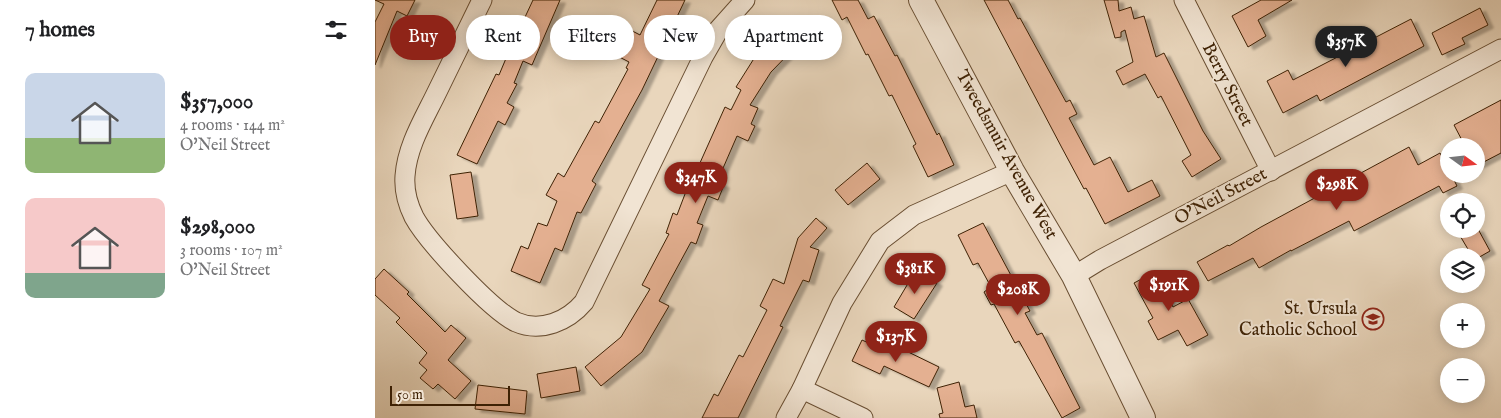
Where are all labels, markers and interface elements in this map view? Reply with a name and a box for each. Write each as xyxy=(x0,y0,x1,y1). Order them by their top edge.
chip: Buy xyxy=(390,15,456,60)
chip: Rent xyxy=(466,15,540,60)
chip: Filters xyxy=(550,15,634,60)
chip: New xyxy=(644,15,715,60)
chip: Apartment xyxy=(725,15,842,60)
icon: filters xyxy=(322,16,350,44)
text: 7 homes xyxy=(25,17,95,44)
pin: $357K xyxy=(1311,26,1381,68)
text: $357K xyxy=(1326,32,1366,52)
street label: Berry Street xyxy=(1196,39,1258,131)
street label: Tweedsmuir Avenue West xyxy=(950,66,1062,244)
text: $357,000 xyxy=(180,89,253,116)
icon: home xyxy=(65,93,125,153)
text: 4 rooms · 144 m² xyxy=(180,116,285,136)
text: O'Neil Street xyxy=(180,136,270,156)
north arrow xyxy=(1440,138,1485,182)
map controls xyxy=(1440,138,1485,403)
pin: $347K xyxy=(661,162,731,204)
street label: O'Neil Street xyxy=(1171,163,1271,231)
text: $347K xyxy=(675,168,717,188)
pin: $298K xyxy=(1302,168,1372,211)
text: $298K xyxy=(1316,175,1358,195)
button: locate xyxy=(1440,193,1485,238)
text: $298,000 xyxy=(180,214,255,241)
icon: home xyxy=(65,218,125,278)
text: 3 rooms · 107 m² xyxy=(180,241,283,261)
button: layers xyxy=(1440,248,1485,293)
pin: $381K xyxy=(880,252,950,295)
text: $381K xyxy=(896,259,934,279)
text: O'Neil Street xyxy=(180,261,270,281)
pin: $191K xyxy=(1134,270,1204,312)
pin: $208K xyxy=(983,274,1053,316)
text: $191K xyxy=(1149,276,1189,296)
text: $208K xyxy=(997,280,1039,300)
place label: St. Ursula Catholic School xyxy=(1239,298,1357,342)
button: + xyxy=(1440,303,1485,348)
school or university icon: St. Ursula Catholic School xyxy=(1361,307,1385,331)
pin: $137K xyxy=(861,320,931,363)
text: $137K xyxy=(876,327,916,347)
button: − xyxy=(1440,358,1485,403)
scale bar xyxy=(390,383,510,406)
text: 50 m xyxy=(397,386,423,404)

